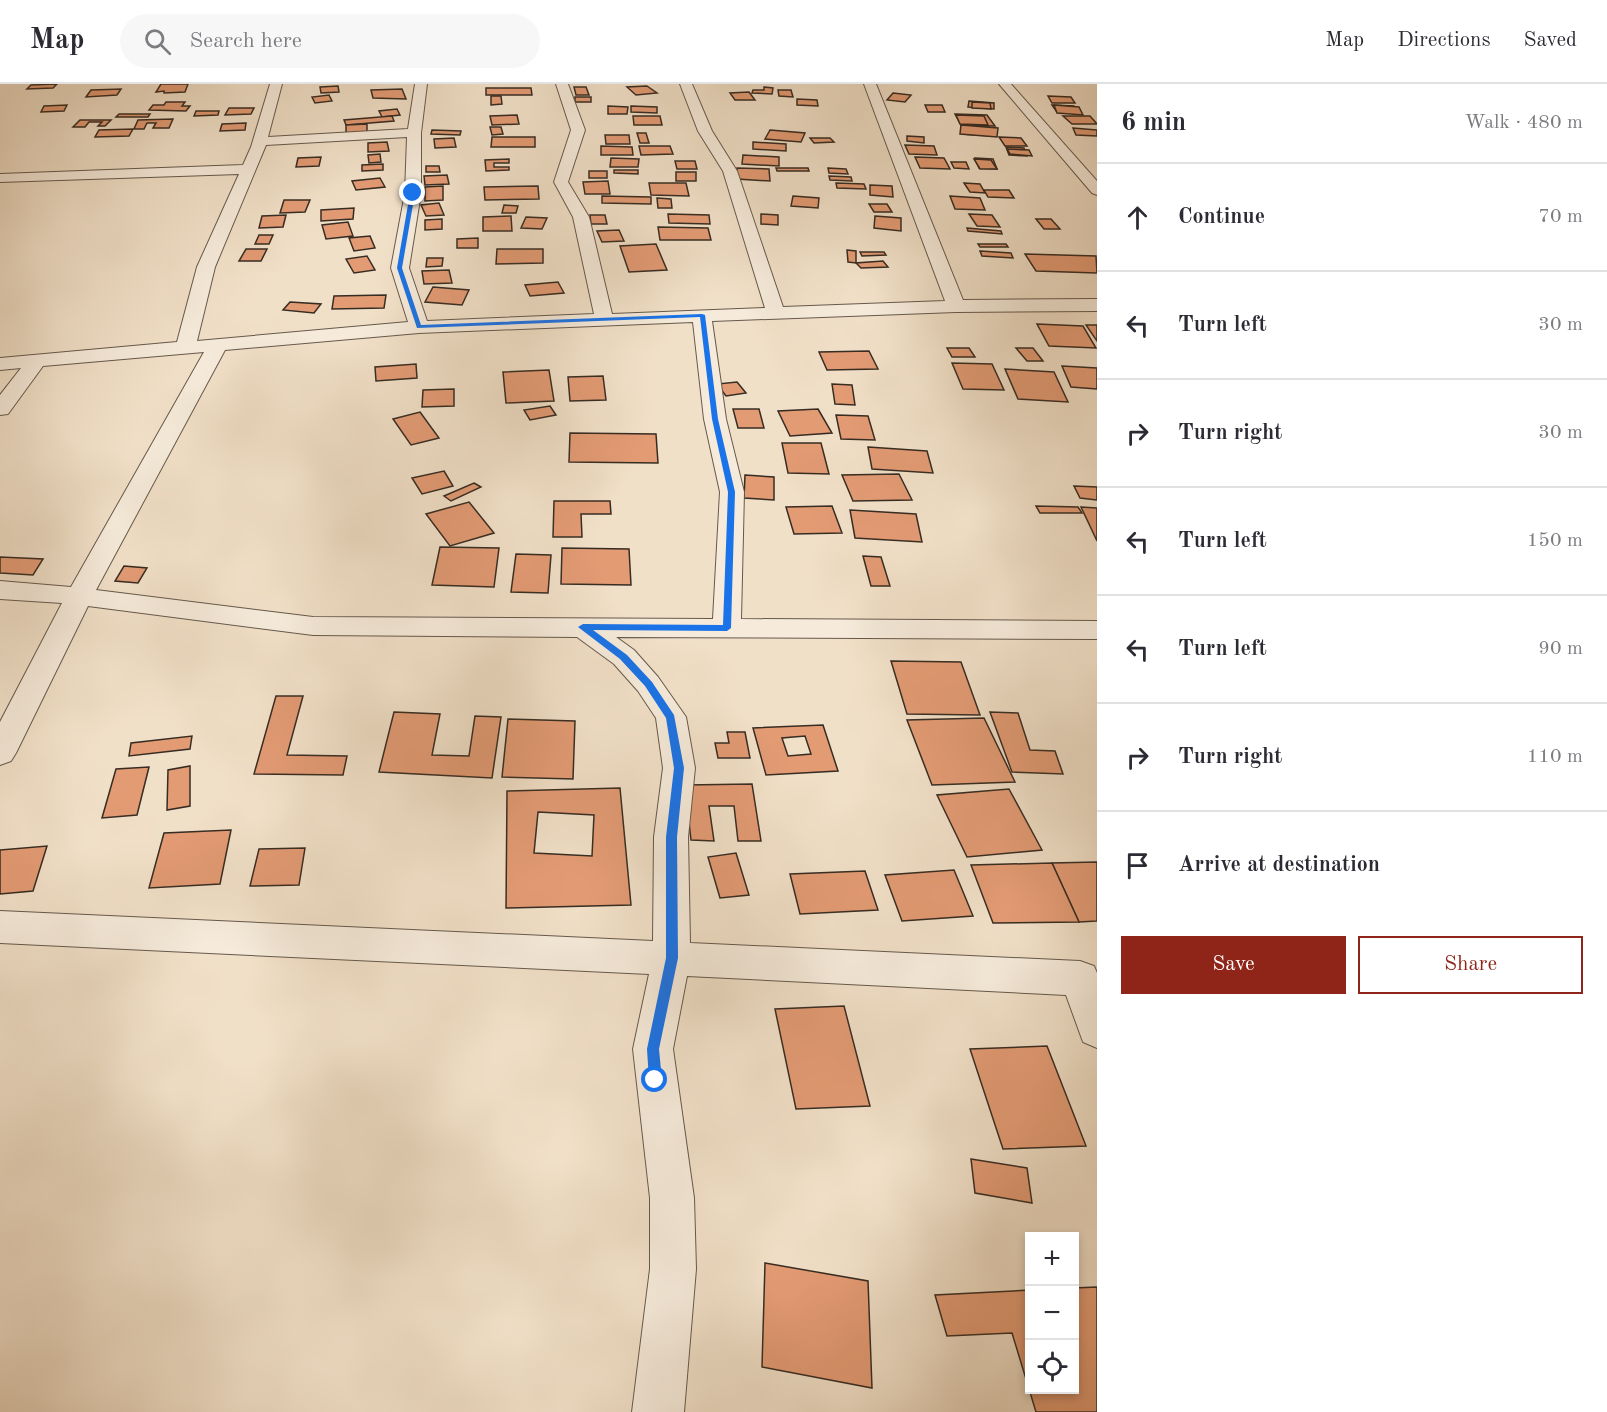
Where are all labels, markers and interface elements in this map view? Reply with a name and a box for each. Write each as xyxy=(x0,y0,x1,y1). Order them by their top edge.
search box xyxy=(120,14,540,68)
icon: search xyxy=(141,25,174,58)
text: Map xyxy=(30,27,84,55)
text: Search here xyxy=(189,30,302,52)
text: Map xyxy=(1325,30,1364,51)
text: Directions xyxy=(1397,30,1491,51)
text: Saved xyxy=(1524,30,1577,51)
text: 6 min xyxy=(1121,110,1186,136)
text: Walk · 480 m xyxy=(1464,113,1583,133)
route end xyxy=(399,179,425,205)
icon: ahead xyxy=(1121,201,1154,234)
text: Continue xyxy=(1178,206,1265,228)
text: 70 m xyxy=(1538,207,1583,227)
icon: left xyxy=(1121,309,1154,342)
text: Turn left xyxy=(1178,314,1267,336)
text: 30 m xyxy=(1538,315,1583,335)
icon: right xyxy=(1121,417,1154,450)
text: Turn right xyxy=(1178,422,1282,444)
text: 30 m xyxy=(1538,423,1583,443)
icon: left xyxy=(1121,525,1154,558)
text: Turn left xyxy=(1178,530,1267,552)
text: 150 m xyxy=(1527,531,1583,551)
icon: left xyxy=(1121,633,1154,666)
text: Turn left xyxy=(1178,638,1267,660)
text: 90 m xyxy=(1538,639,1583,659)
icon: right xyxy=(1121,741,1154,774)
text: Turn right xyxy=(1178,746,1282,768)
text: 110 m xyxy=(1527,747,1583,767)
icon: arrive xyxy=(1121,849,1154,882)
text: Arrive at destination xyxy=(1178,854,1380,876)
button: Save xyxy=(1121,936,1346,994)
button: Share xyxy=(1358,936,1583,994)
route start xyxy=(641,1066,667,1092)
map controls xyxy=(1025,1232,1079,1394)
button: + xyxy=(1025,1232,1079,1286)
button: − xyxy=(1025,1286,1079,1340)
button: locate xyxy=(1025,1340,1079,1394)

